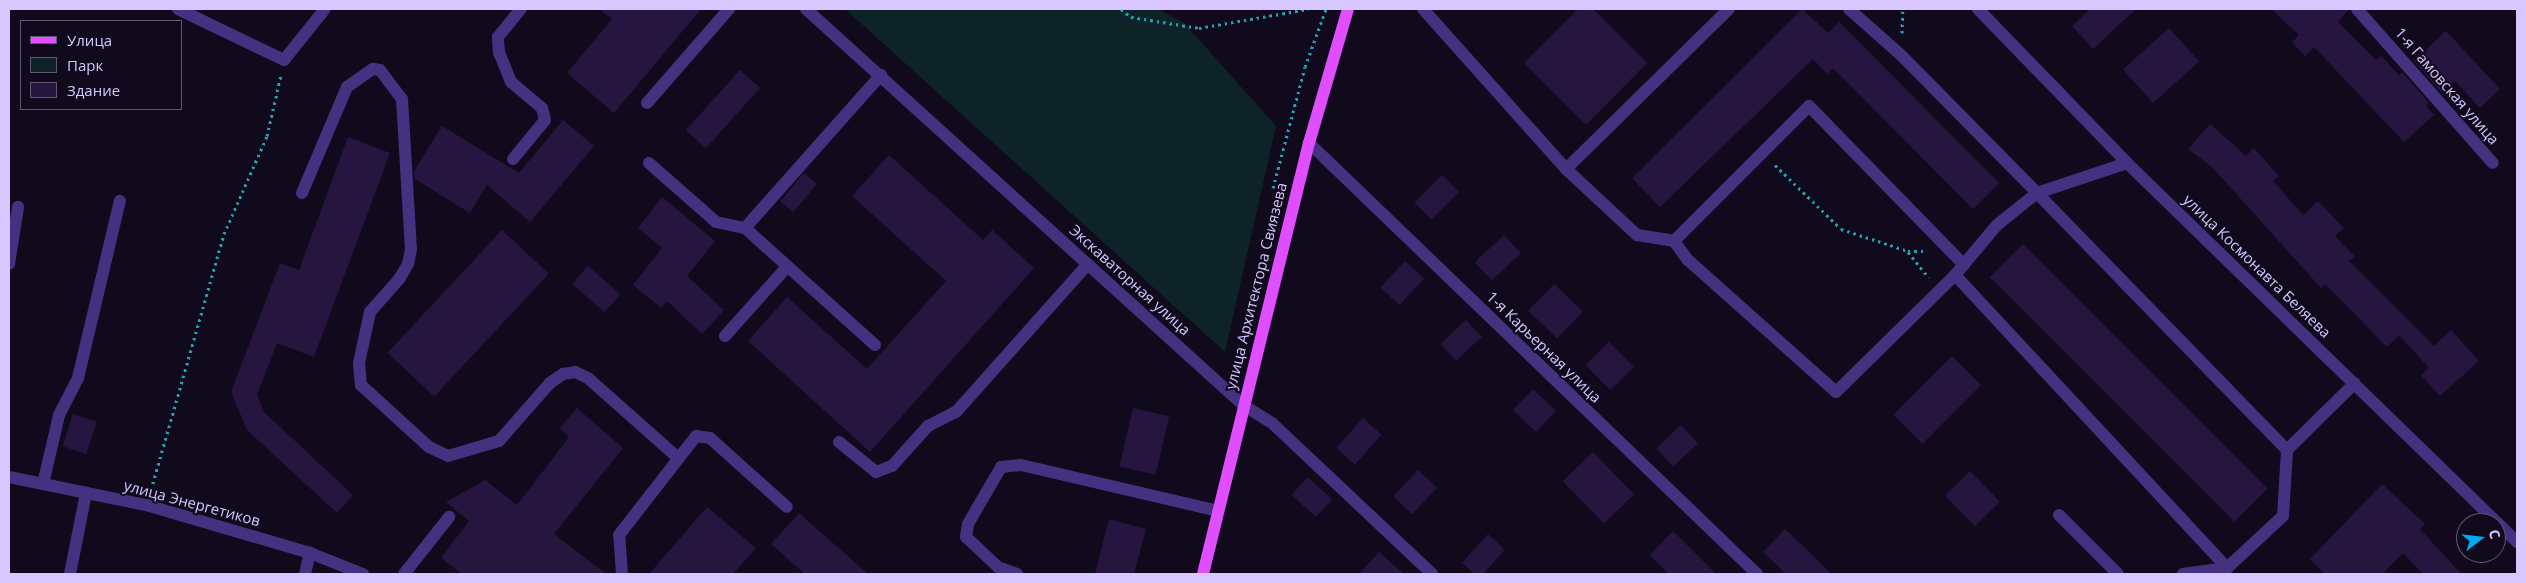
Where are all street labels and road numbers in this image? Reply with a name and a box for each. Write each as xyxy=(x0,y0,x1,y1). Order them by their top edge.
street label: 1-я Гамовская улица xyxy=(2391,24,2503,148)
street label: улица Архитектора Свиязева xyxy=(1222,181,1290,391)
street label: улица Космонавта Беляева xyxy=(2179,191,2335,341)
street label: Экскаваторная улица xyxy=(1066,221,1194,339)
street label: 1-я Карьерная улица xyxy=(1483,288,1605,406)
street label: улица Энергетиков xyxy=(122,476,262,530)

